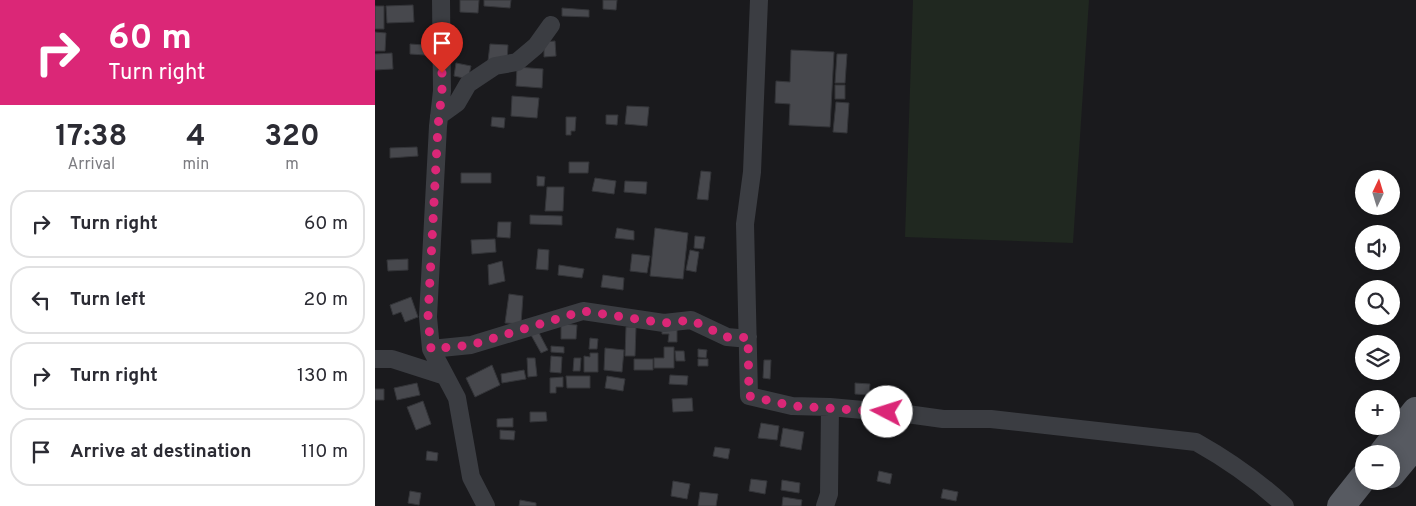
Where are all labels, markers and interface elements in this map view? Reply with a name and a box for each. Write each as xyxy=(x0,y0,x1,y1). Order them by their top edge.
text: 60 m xyxy=(108,17,192,61)
icon: right xyxy=(25,20,90,85)
pin xyxy=(421,22,463,73)
icon: arrive xyxy=(428,29,456,57)
text: Turn right xyxy=(108,60,205,87)
text: 17:38 xyxy=(55,119,127,156)
text: 4 xyxy=(186,119,206,156)
text: 320 xyxy=(264,119,320,156)
text: Arrival xyxy=(67,155,115,175)
text: min xyxy=(183,155,209,175)
text: m xyxy=(285,155,299,175)
north arrow xyxy=(1355,170,1400,215)
map controls xyxy=(1355,170,1400,490)
icon: right xyxy=(27,210,55,238)
text: Turn right xyxy=(70,212,158,236)
text: 60 m xyxy=(304,212,348,236)
button: sound xyxy=(1355,225,1400,270)
button: search xyxy=(1355,280,1400,325)
icon: left xyxy=(27,286,55,314)
text: Turn left xyxy=(70,288,146,312)
text: 20 m xyxy=(304,288,348,312)
button: layers xyxy=(1355,335,1400,380)
icon: right xyxy=(27,362,55,390)
text: Turn right xyxy=(70,364,158,388)
text: 130 m xyxy=(297,364,348,388)
position arrow xyxy=(860,385,912,437)
button: + xyxy=(1355,390,1400,435)
icon: arrive xyxy=(27,438,55,466)
text: Arrive at destination xyxy=(70,440,251,464)
text: 110 m xyxy=(301,440,348,464)
button: − xyxy=(1355,445,1400,490)

